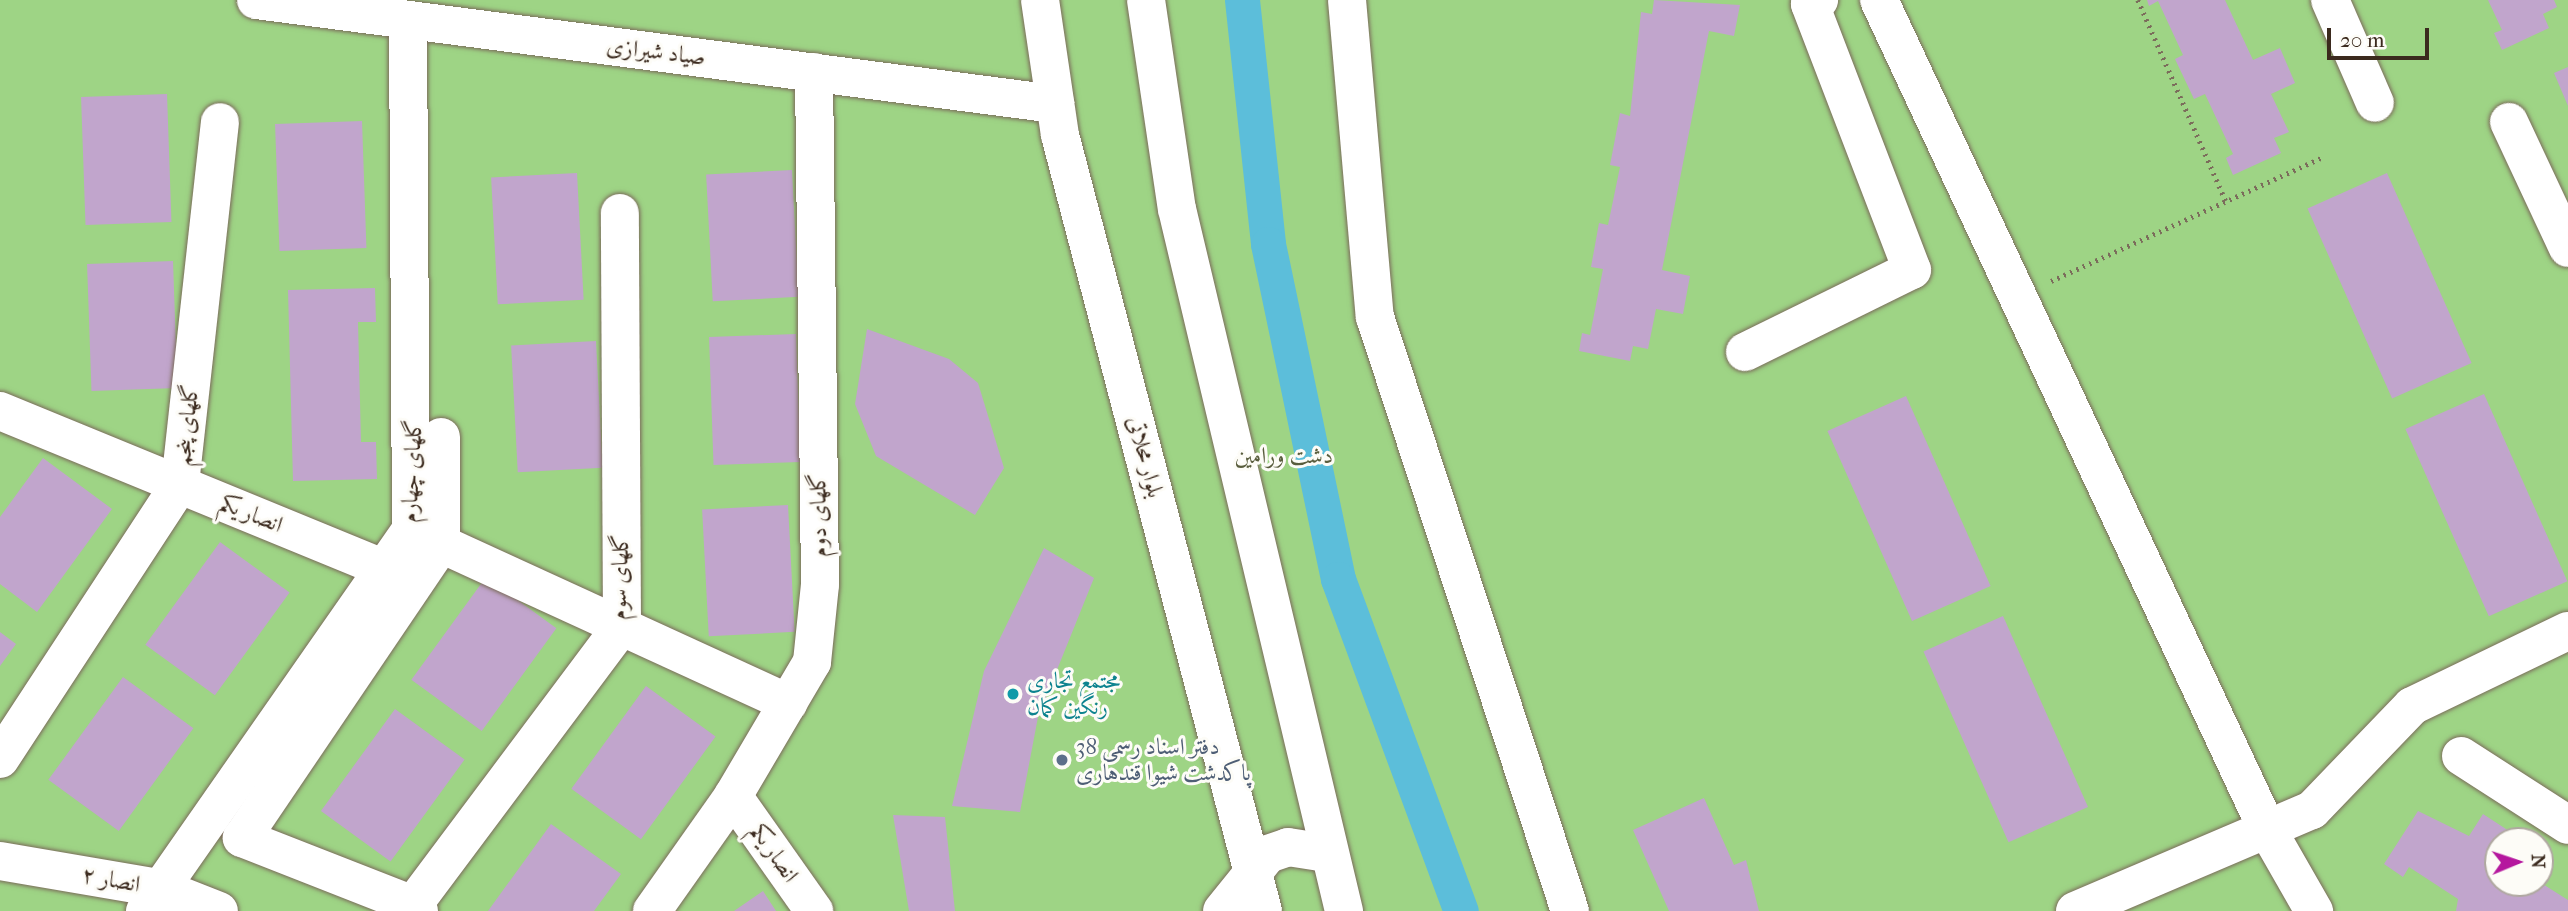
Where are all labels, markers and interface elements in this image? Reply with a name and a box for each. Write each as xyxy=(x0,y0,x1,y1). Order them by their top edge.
scale bar xyxy=(2330,14,2432,58)
text: 20 m xyxy=(2340,28,2384,52)
street label: صیاد شیرازی xyxy=(605,32,707,72)
street label: گلهای پنجم xyxy=(169,383,205,467)
street label: بلوار محلاتی xyxy=(1121,413,1169,501)
street label: گلهای چهارم xyxy=(396,419,428,523)
park label: دشت ورامین xyxy=(1235,442,1333,470)
street label: گلهای دوم xyxy=(804,472,834,558)
street label: انصار یکم xyxy=(215,489,287,539)
street label: گلهای سوم xyxy=(605,534,635,620)
place label: مجتمع تجاری رنگین کمان xyxy=(1027,667,1120,721)
marker: مجتمع تجاری رنگین کمان xyxy=(1005,686,1021,702)
place label: دفتر اسناد رسمی 38 پاکدشت شیوا قندهاری xyxy=(1076,733,1251,787)
marker: دفتر اسناد رسمی 38 پاکدشت شیوا قندهاری xyxy=(1054,752,1070,768)
street label: انصار یکم xyxy=(744,818,804,888)
north arrow xyxy=(2484,827,2554,897)
text: N xyxy=(2527,854,2549,869)
street label: انصار ۲ xyxy=(80,861,142,899)

